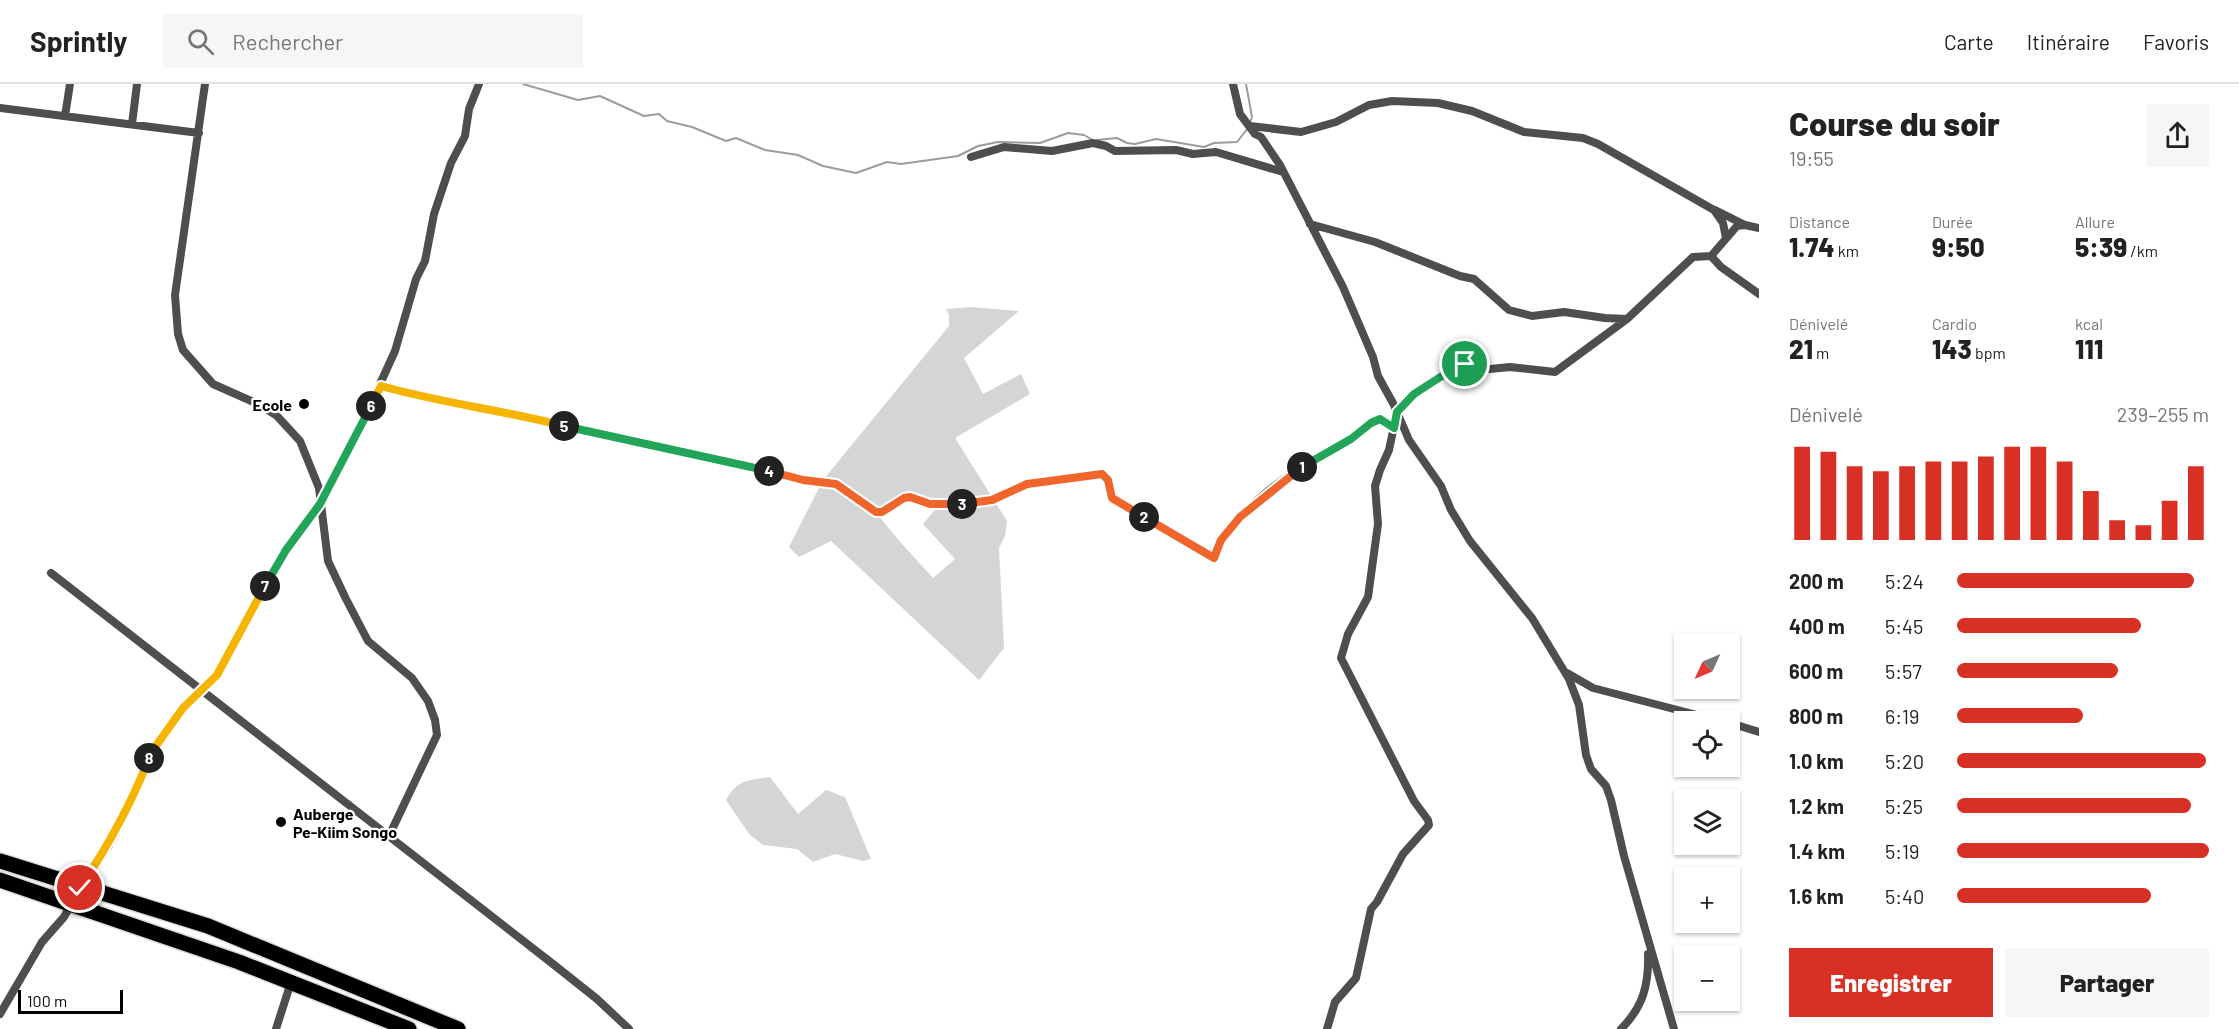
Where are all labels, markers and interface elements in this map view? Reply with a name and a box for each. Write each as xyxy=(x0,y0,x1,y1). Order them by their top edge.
search box xyxy=(163,14,583,68)
text: Sprintly xyxy=(30,24,127,58)
icon: search xyxy=(184,25,217,58)
text: Rechercher xyxy=(232,28,343,54)
text: Carte xyxy=(1944,29,1994,54)
text: Itinéraire xyxy=(2027,29,2110,54)
text: Favoris xyxy=(2143,29,2209,54)
text: Course du soir xyxy=(1789,103,2000,143)
button: share xyxy=(2146,104,2209,167)
text: 19:55 xyxy=(1789,146,1834,170)
text: Distance xyxy=(1789,212,1850,231)
text: Durée xyxy=(1932,212,1973,231)
text: Allure xyxy=(2075,212,2115,231)
text: 1.74 xyxy=(1789,231,1835,262)
text: 9:50 xyxy=(1932,231,1985,262)
text: 5:39 xyxy=(2075,231,2127,262)
text: km xyxy=(1835,241,1859,260)
text: /km xyxy=(2127,241,2158,260)
text: Dénivelé xyxy=(1789,314,1848,333)
text: Cardio xyxy=(1932,314,1977,333)
text: kcal xyxy=(2075,314,2103,333)
text: 21 xyxy=(1789,333,1813,364)
text: 143 xyxy=(1932,333,1972,364)
text: 111 xyxy=(2075,333,2103,364)
pin xyxy=(1439,338,1490,389)
text: m xyxy=(1813,343,1829,362)
text: bpm xyxy=(1972,343,2006,362)
icon: arrive xyxy=(1448,347,1481,380)
pin: 6 xyxy=(356,391,386,421)
place label: Ecole xyxy=(253,395,292,414)
text: 6 xyxy=(367,396,375,415)
marker: Ecole xyxy=(297,397,311,411)
text: Dénivelé xyxy=(1789,402,1863,426)
text: 239–255 m xyxy=(2117,402,2209,426)
pin: 5 xyxy=(549,411,579,441)
text: 5 xyxy=(560,416,568,435)
pin: 1 xyxy=(1287,452,1317,482)
pin: 4 xyxy=(754,456,784,486)
text: 1 xyxy=(1299,457,1305,476)
text: 4 xyxy=(764,461,774,480)
pin: 3 xyxy=(947,489,977,519)
text: 3 xyxy=(958,494,966,513)
pin: 2 xyxy=(1129,502,1159,532)
text: 2 xyxy=(1140,507,1148,526)
text: 200 m xyxy=(1789,569,1844,593)
text: 5:24 xyxy=(1885,569,1924,593)
pin: 7 xyxy=(250,571,280,601)
text: 7 xyxy=(261,576,269,595)
text: 400 m xyxy=(1789,614,1845,638)
text: 5:45 xyxy=(1885,614,1923,638)
north arrow xyxy=(1674,633,1740,699)
map controls xyxy=(1674,633,1740,1011)
text: 600 m xyxy=(1789,659,1843,683)
text: 5:57 xyxy=(1885,659,1922,683)
text: 800 m xyxy=(1789,704,1843,728)
text: 6:19 xyxy=(1885,704,1920,728)
button: locate xyxy=(1674,711,1740,777)
pin: 8 xyxy=(134,743,164,773)
text: 8 xyxy=(145,748,153,767)
text: 1.0 km xyxy=(1789,749,1844,773)
text: 5:20 xyxy=(1885,749,1924,773)
button: layers xyxy=(1674,789,1740,855)
text: 1.2 km xyxy=(1789,794,1844,818)
text: 5:25 xyxy=(1885,794,1923,818)
place label: Auberge Pe-Kiim Songo xyxy=(293,804,397,841)
marker: Auberge Pe-Kiim Songo xyxy=(274,815,288,829)
text: 1.4 km xyxy=(1789,839,1845,863)
text: 5:19 xyxy=(1885,839,1919,863)
pin xyxy=(54,862,105,913)
button: + xyxy=(1674,867,1740,933)
icon: check xyxy=(63,871,96,904)
text: 1.6 km xyxy=(1789,884,1844,908)
text: 5:40 xyxy=(1885,884,1924,908)
button: − xyxy=(1674,945,1740,1011)
button: Enregistrer xyxy=(1789,948,1993,1017)
button: Partager xyxy=(2005,948,2209,1017)
scale bar xyxy=(18,987,123,1014)
text: 100 m xyxy=(27,991,67,1010)

